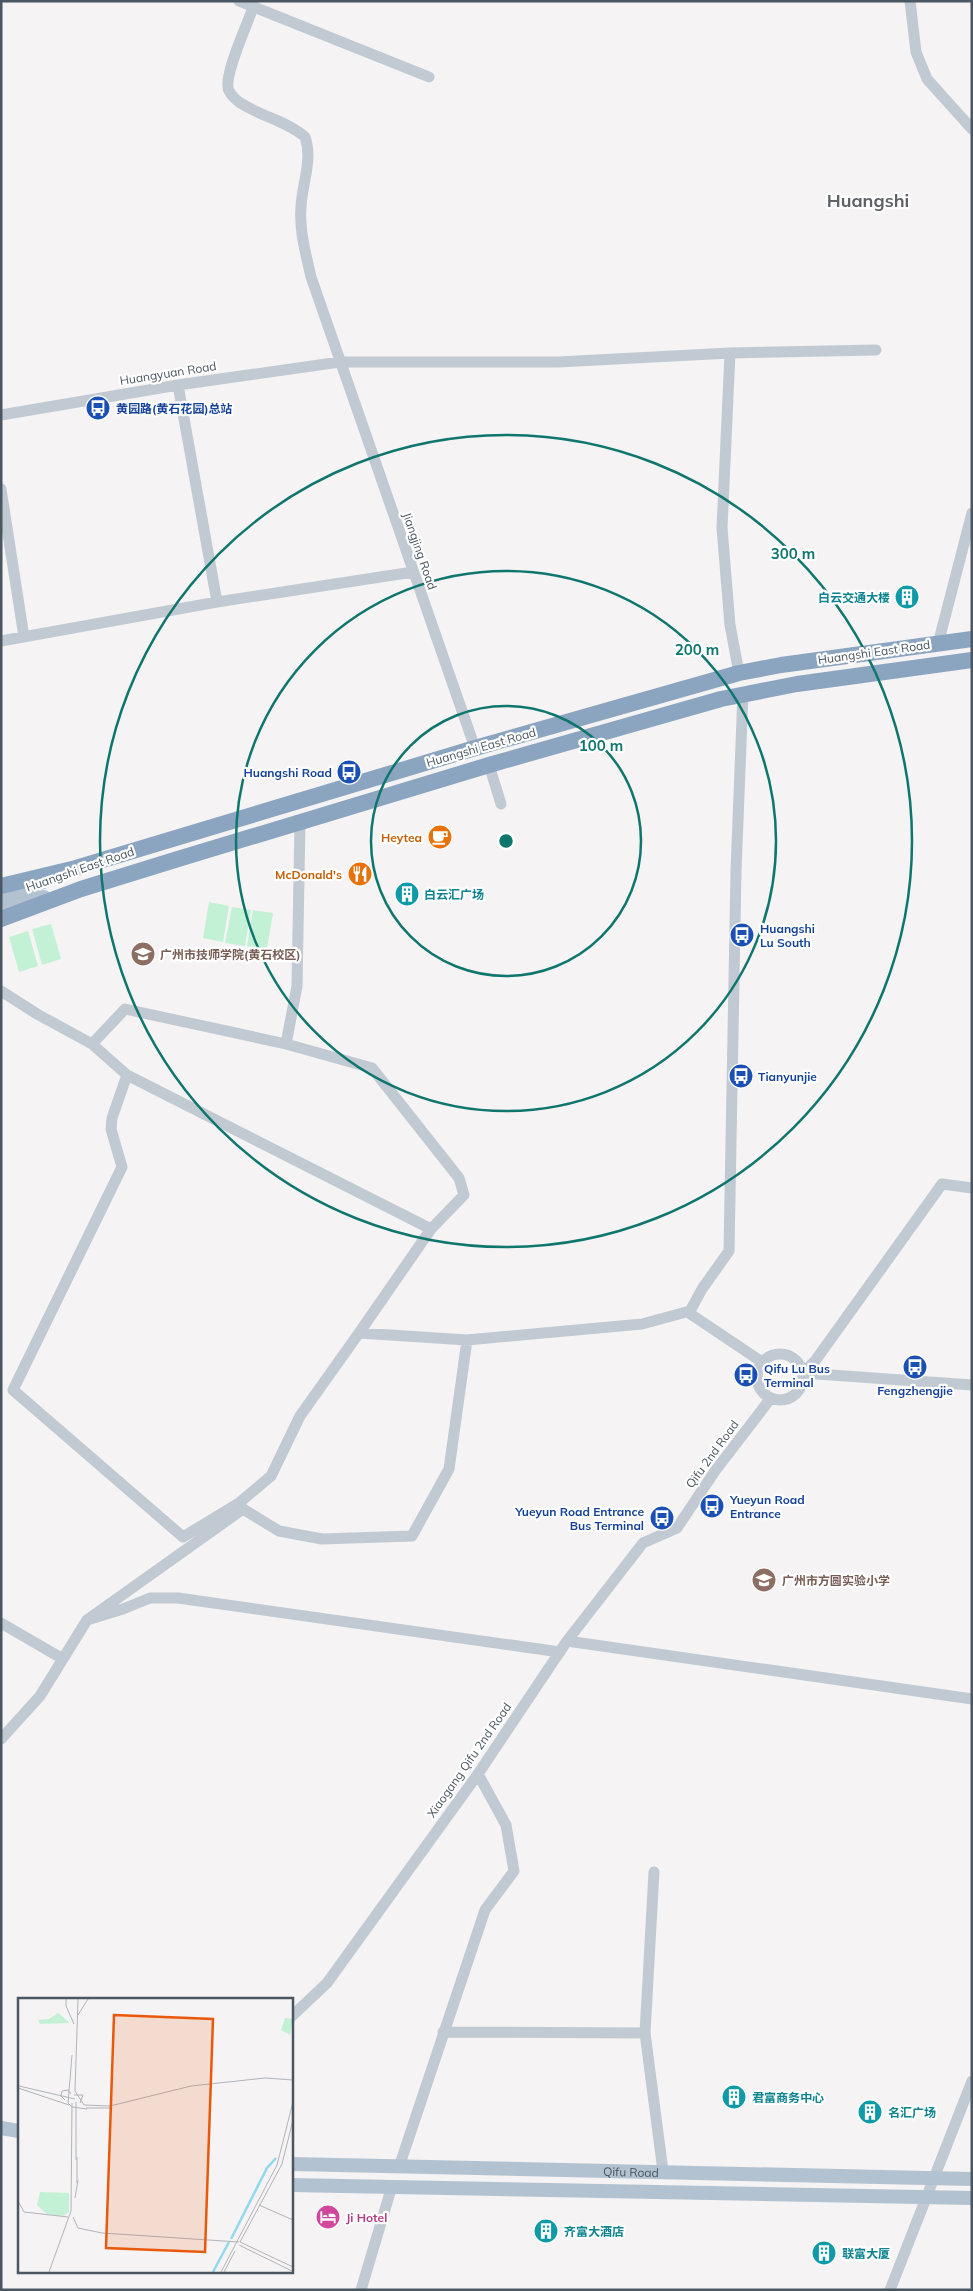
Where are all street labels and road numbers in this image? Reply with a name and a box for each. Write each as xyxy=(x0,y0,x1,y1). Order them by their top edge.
street label: Huangyuan Road xyxy=(119,358,217,388)
street label: Jiangjing Road xyxy=(400,510,440,592)
street label: Huangshi East Road xyxy=(817,637,931,667)
street label: Huangshi East Road xyxy=(424,724,538,770)
street label: Huangshi East Road xyxy=(24,843,136,895)
street label: Qifu 2nd Road xyxy=(682,1417,742,1491)
street label: Xiaogang Qifu 2nd Road xyxy=(424,1700,514,1820)
street label: Qifu Road xyxy=(603,2163,659,2180)

